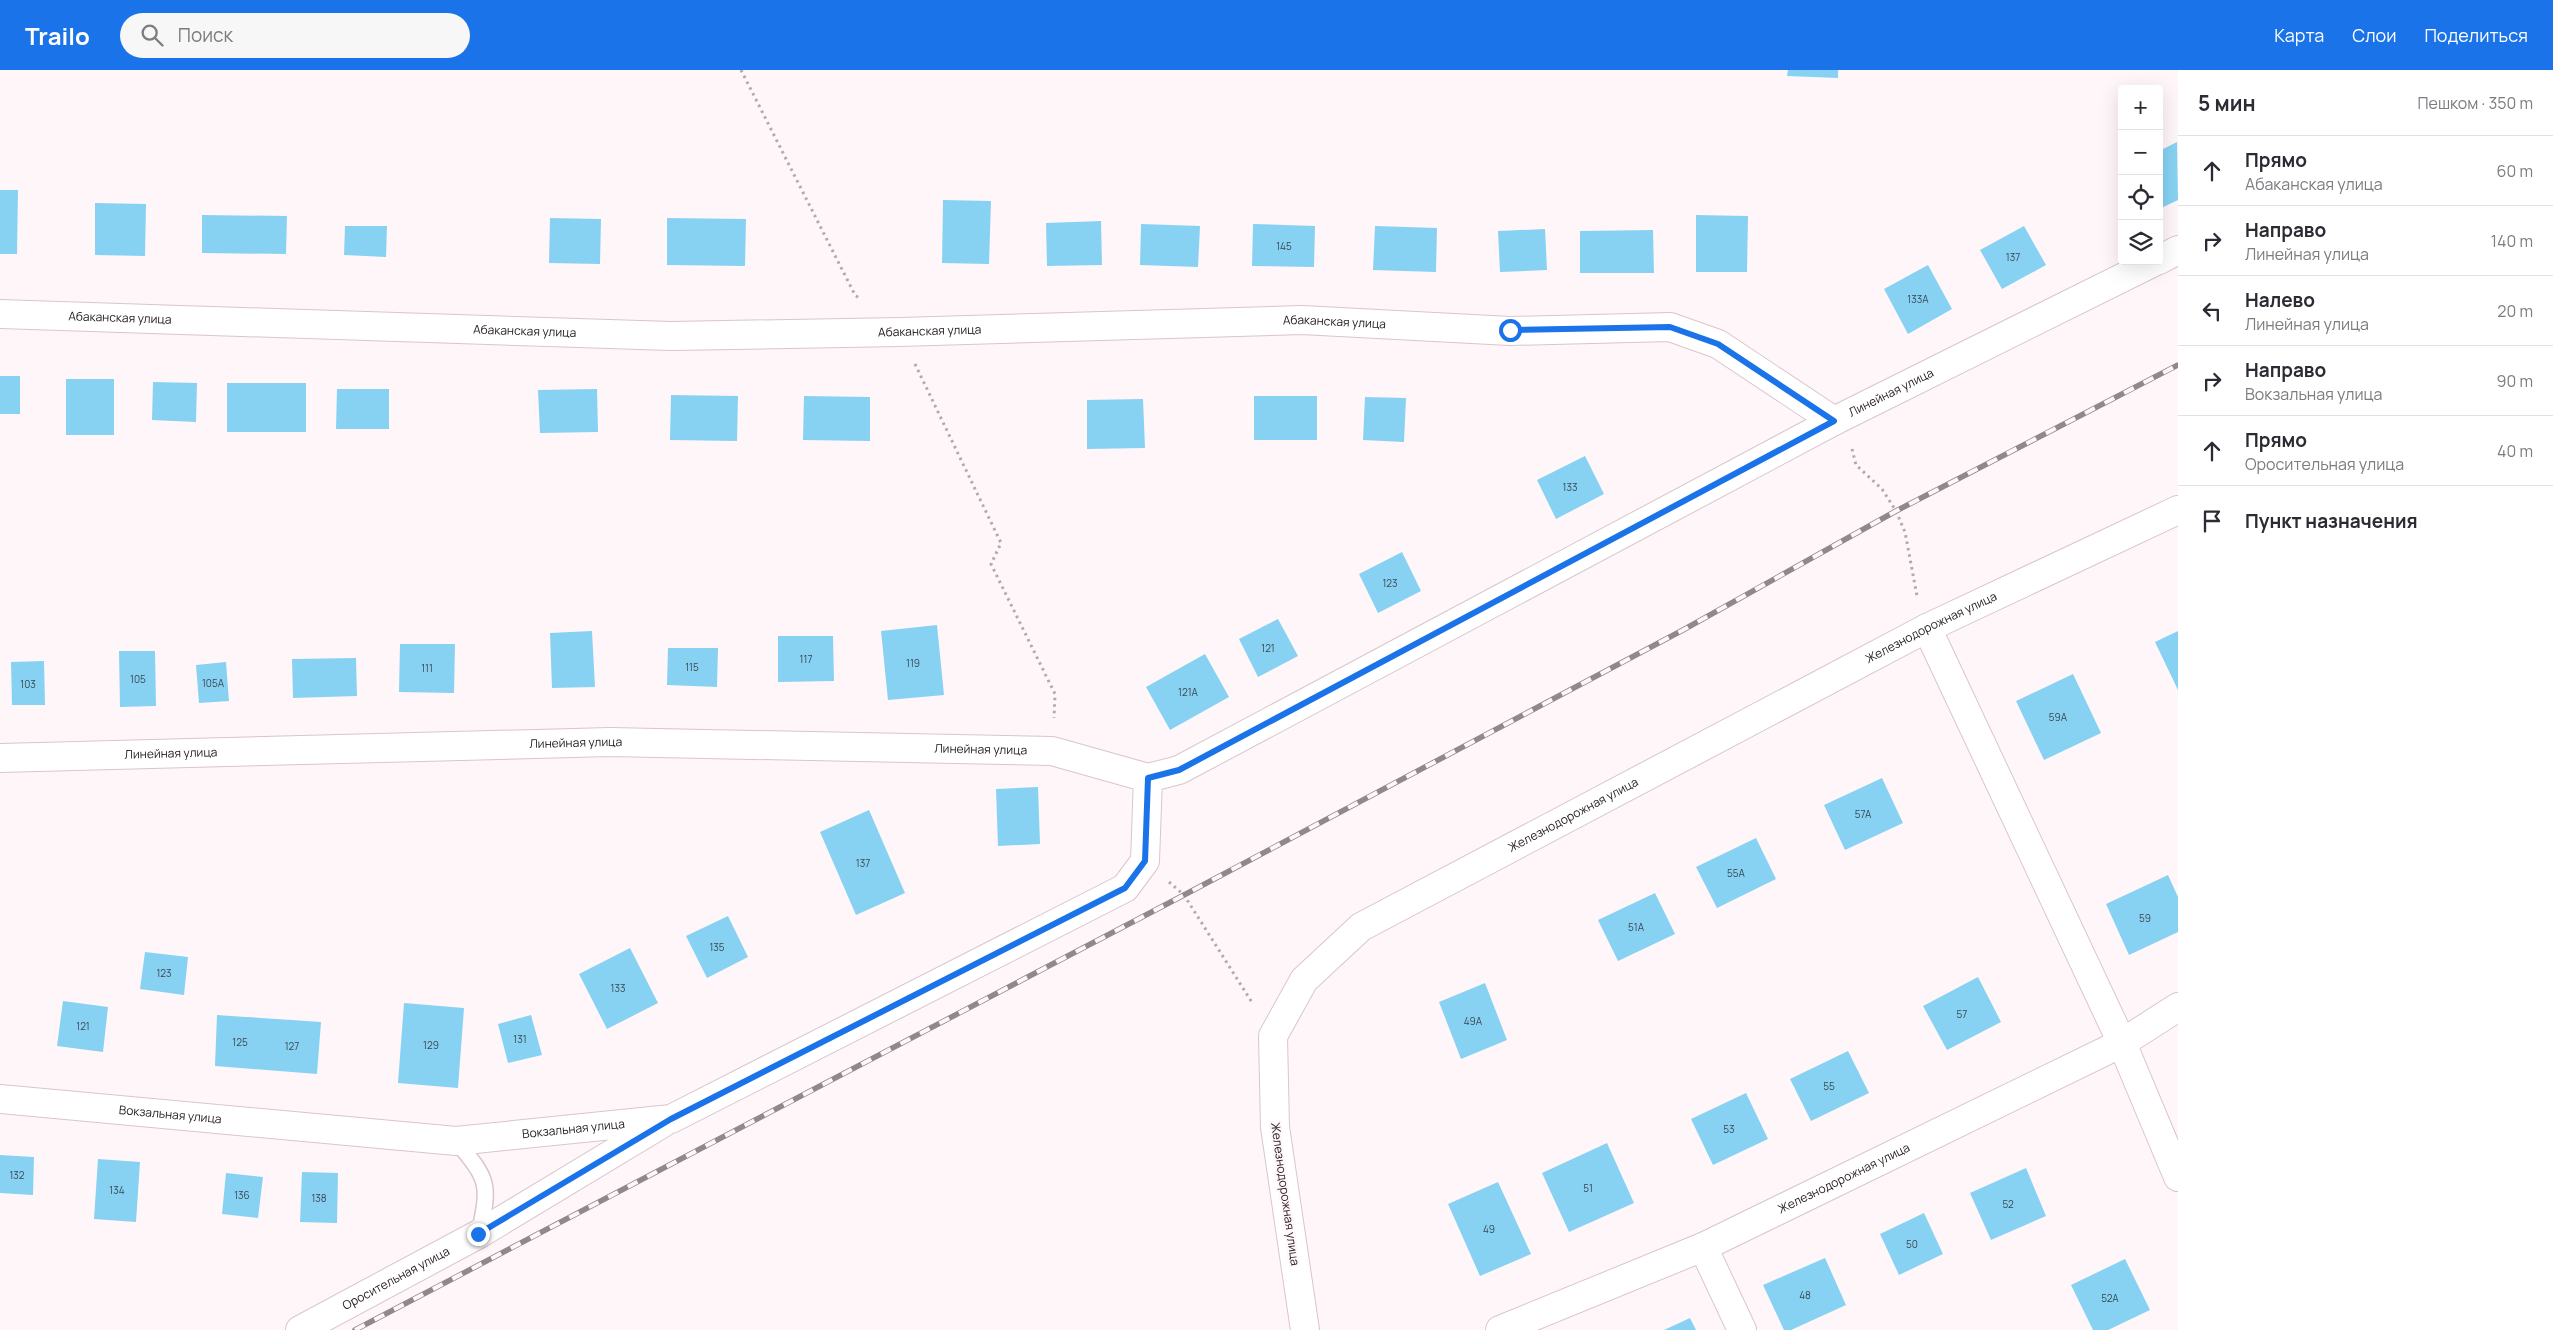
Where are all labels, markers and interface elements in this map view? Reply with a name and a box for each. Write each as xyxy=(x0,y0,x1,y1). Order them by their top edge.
search box xyxy=(120,13,470,58)
text: Trailo xyxy=(25,19,90,52)
icon: search xyxy=(138,21,166,49)
text: Поиск xyxy=(178,22,233,48)
text: Карта xyxy=(2274,23,2324,47)
text: Слои xyxy=(2352,23,2396,47)
text: Поделиться xyxy=(2424,23,2528,47)
map controls xyxy=(2118,85,2163,265)
button: + xyxy=(2118,85,2163,130)
text: 5 мин xyxy=(2198,89,2256,117)
text: Пешком · 350 m xyxy=(2418,92,2533,114)
button: − xyxy=(2118,130,2163,175)
text: Прямо xyxy=(2245,147,2307,173)
icon: ahead xyxy=(2198,157,2226,185)
text: 60 m xyxy=(2497,160,2533,182)
text: Абаканская улица xyxy=(2245,173,2383,195)
button: locate xyxy=(2118,175,2163,220)
text: Направо xyxy=(2245,217,2326,243)
button: layers xyxy=(2118,220,2163,265)
icon: right xyxy=(2198,227,2226,255)
text: 140 m xyxy=(2491,230,2533,252)
house number: 145 xyxy=(1276,239,1292,253)
text: Линейная улица xyxy=(2245,243,2369,265)
house number: 137 xyxy=(2006,250,2020,264)
text: Налево xyxy=(2245,287,2315,313)
house number: 133А xyxy=(1907,292,1929,306)
icon: left xyxy=(2198,297,2226,325)
text: 20 m xyxy=(2497,300,2533,322)
street label: Абаканская улица xyxy=(68,307,172,328)
street label: Абаканская улица xyxy=(1283,311,1386,332)
text: Линейная улица xyxy=(2245,313,2369,335)
route start xyxy=(1499,319,1522,342)
street label: Абаканская улица xyxy=(473,321,577,341)
street label: Абаканская улица xyxy=(878,321,981,340)
text: Направо xyxy=(2245,357,2326,383)
street label: Линейная улица xyxy=(1845,364,1936,420)
icon: right xyxy=(2198,367,2226,395)
text: 90 m xyxy=(2497,370,2533,392)
text: Вокзальная улица xyxy=(2245,383,2382,405)
text: Прямо xyxy=(2245,427,2307,453)
icon: ahead xyxy=(2198,437,2226,465)
text: 40 m xyxy=(2497,440,2533,462)
text: Оросительная улица xyxy=(2245,453,2404,475)
house number: 133 xyxy=(1563,480,1577,494)
icon: arrive xyxy=(2198,507,2226,535)
text: Пункт назначения xyxy=(2245,508,2418,534)
house number: 123 xyxy=(1382,576,1398,590)
street label: Железнодорожная улица xyxy=(1862,587,1999,667)
house number: 121 xyxy=(1261,641,1275,655)
house number: 117 xyxy=(800,652,812,666)
house number: 119 xyxy=(906,656,920,670)
house number: 115 xyxy=(685,660,699,674)
house number: 111 xyxy=(421,661,433,675)
house number: 105 xyxy=(130,672,146,686)
house number: 105А xyxy=(202,676,225,690)
house number: 103 xyxy=(20,677,36,691)
house number: 121А xyxy=(1178,685,1199,699)
house number: 59А xyxy=(2049,710,2068,724)
street label: Линейная улица xyxy=(529,733,622,752)
street label: Линейная улица xyxy=(934,740,1027,758)
street label: Линейная улица xyxy=(124,743,218,763)
street label: Железнодорожная улица xyxy=(1505,773,1641,856)
house number: 57А xyxy=(1855,807,1872,821)
house number: 137 xyxy=(856,856,870,870)
house number: 55А xyxy=(1727,866,1746,880)
house number: 59 xyxy=(2139,911,2151,925)
house number: 51А xyxy=(1628,920,1645,934)
house number: 135 xyxy=(709,940,725,954)
house number: 123 xyxy=(156,966,172,980)
house number: 133 xyxy=(611,981,625,995)
house number: 57 xyxy=(1957,1007,1967,1021)
house number: 49А xyxy=(1464,1014,1483,1028)
house number: 121 xyxy=(76,1019,90,1033)
house number: 131 xyxy=(513,1032,527,1046)
house number: 125 xyxy=(232,1035,248,1049)
house number: 129 xyxy=(423,1038,439,1052)
house number: 127 xyxy=(285,1039,299,1053)
house number: 55 xyxy=(1823,1079,1835,1093)
street label: Вокзальная улица xyxy=(118,1101,222,1127)
street label: Вокзальная улица xyxy=(521,1115,626,1142)
street label: Железнодорожная улица xyxy=(1267,1121,1304,1267)
house number: 53 xyxy=(1723,1122,1735,1136)
street label: Железнодорожная улица xyxy=(1775,1139,1912,1217)
house number: 132 xyxy=(9,1168,25,1182)
house number: 51 xyxy=(1583,1181,1593,1195)
house number: 134 xyxy=(109,1183,125,1197)
house number: 136 xyxy=(234,1188,250,1202)
house number: 138 xyxy=(311,1191,327,1205)
house number: 52 xyxy=(2002,1197,2014,1211)
house number: 49 xyxy=(1483,1222,1495,1236)
route end xyxy=(467,1223,490,1246)
house number: 50 xyxy=(1906,1237,1918,1251)
street label: Оросительная улица xyxy=(339,1242,452,1314)
house number: 48 xyxy=(1799,1288,1811,1302)
house number: 52А xyxy=(2101,1291,2119,1305)

